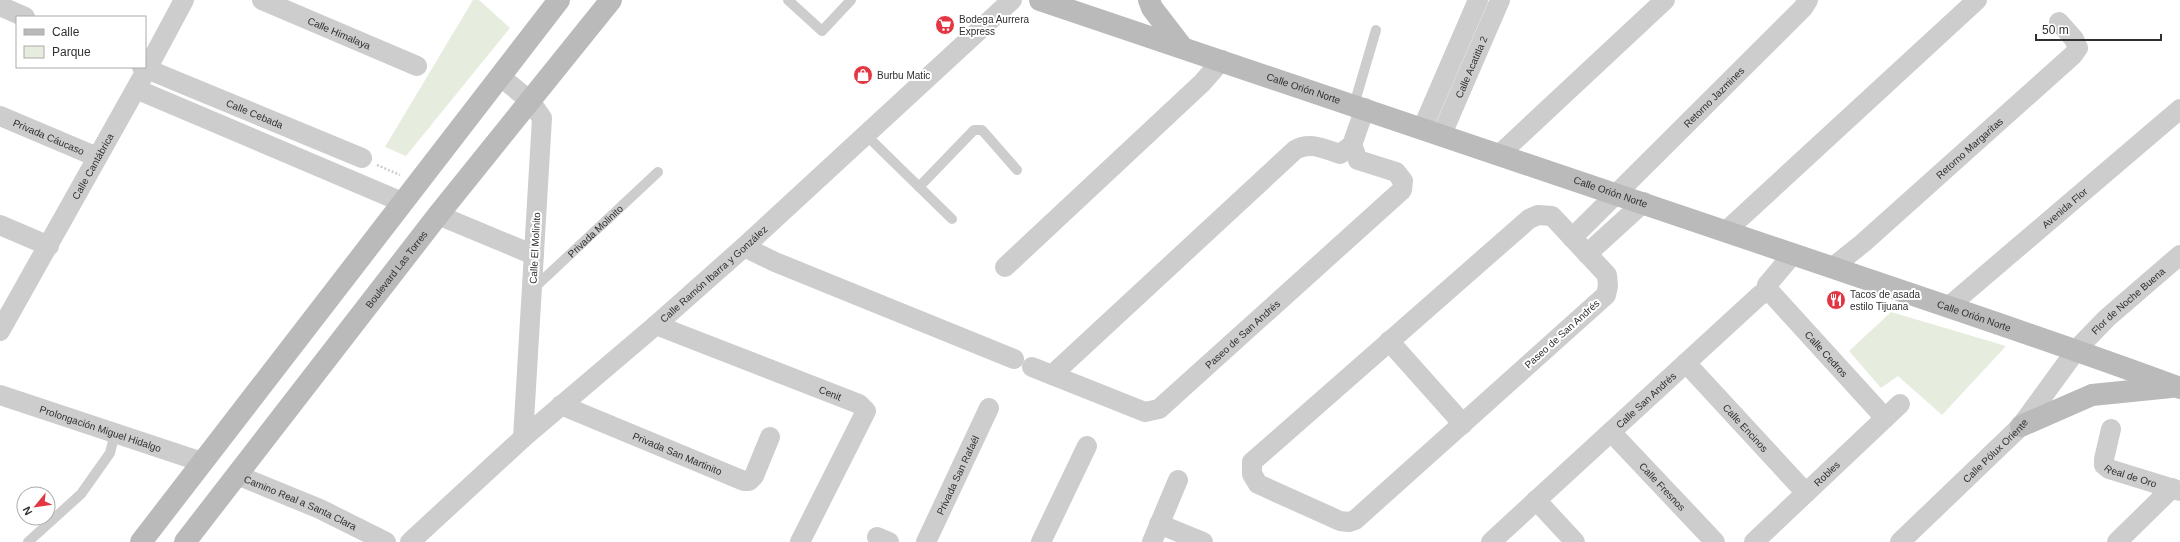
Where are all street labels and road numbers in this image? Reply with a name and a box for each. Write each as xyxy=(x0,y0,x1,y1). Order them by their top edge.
street label: Calle Himalaya xyxy=(306,15,373,51)
street label: Calle Acatitla 2 xyxy=(1453,34,1489,100)
street label: Retorno Jazmines xyxy=(1681,65,1746,129)
street label: Calle Orión Norte xyxy=(1265,71,1343,106)
street label: Calle Cebada xyxy=(225,97,285,130)
street label: Retorno Margaritas xyxy=(1934,115,2005,181)
street label: Privada Cáucaso xyxy=(12,117,86,157)
street label: Calle Cantábrica xyxy=(70,131,116,201)
street label: Calle Orión Norte xyxy=(1572,174,1650,209)
street label: Avenida Flor xyxy=(2040,185,2090,230)
street label: Privada Molinito xyxy=(565,202,625,259)
street label: Calle El Molinito xyxy=(528,211,542,284)
street label: Calle Ramón Ibarra y González xyxy=(658,223,769,324)
street label: Boulevard Las Torres xyxy=(363,228,429,310)
street label: Flor de Noche Buena xyxy=(2089,265,2167,336)
street label: Paseo de San Andrés xyxy=(1203,298,1282,370)
street label: Paseo de San Andrés xyxy=(1522,298,1602,370)
street label: Calle Orión Norte xyxy=(1936,298,2013,333)
street label: Calle Cedros xyxy=(1803,329,1850,379)
street label: Calle San Andrés xyxy=(1613,370,1678,430)
street label: Cenit xyxy=(817,383,843,402)
street label: Calle Encinos xyxy=(1721,401,1770,454)
street label: Prolongación Miguel Hidalgo xyxy=(38,403,163,454)
street label: Calle Pólux Oriente xyxy=(1960,416,2030,484)
street label: Privada San Martinito xyxy=(631,430,724,477)
street label: Privada San Rafaél xyxy=(934,434,981,516)
street label: Robles xyxy=(1812,459,1842,488)
street label: Calle Fresnos xyxy=(1637,460,1688,513)
street label: Real de Oro xyxy=(2102,462,2159,489)
street label: Camino Real a Santa Clara xyxy=(242,473,359,532)

